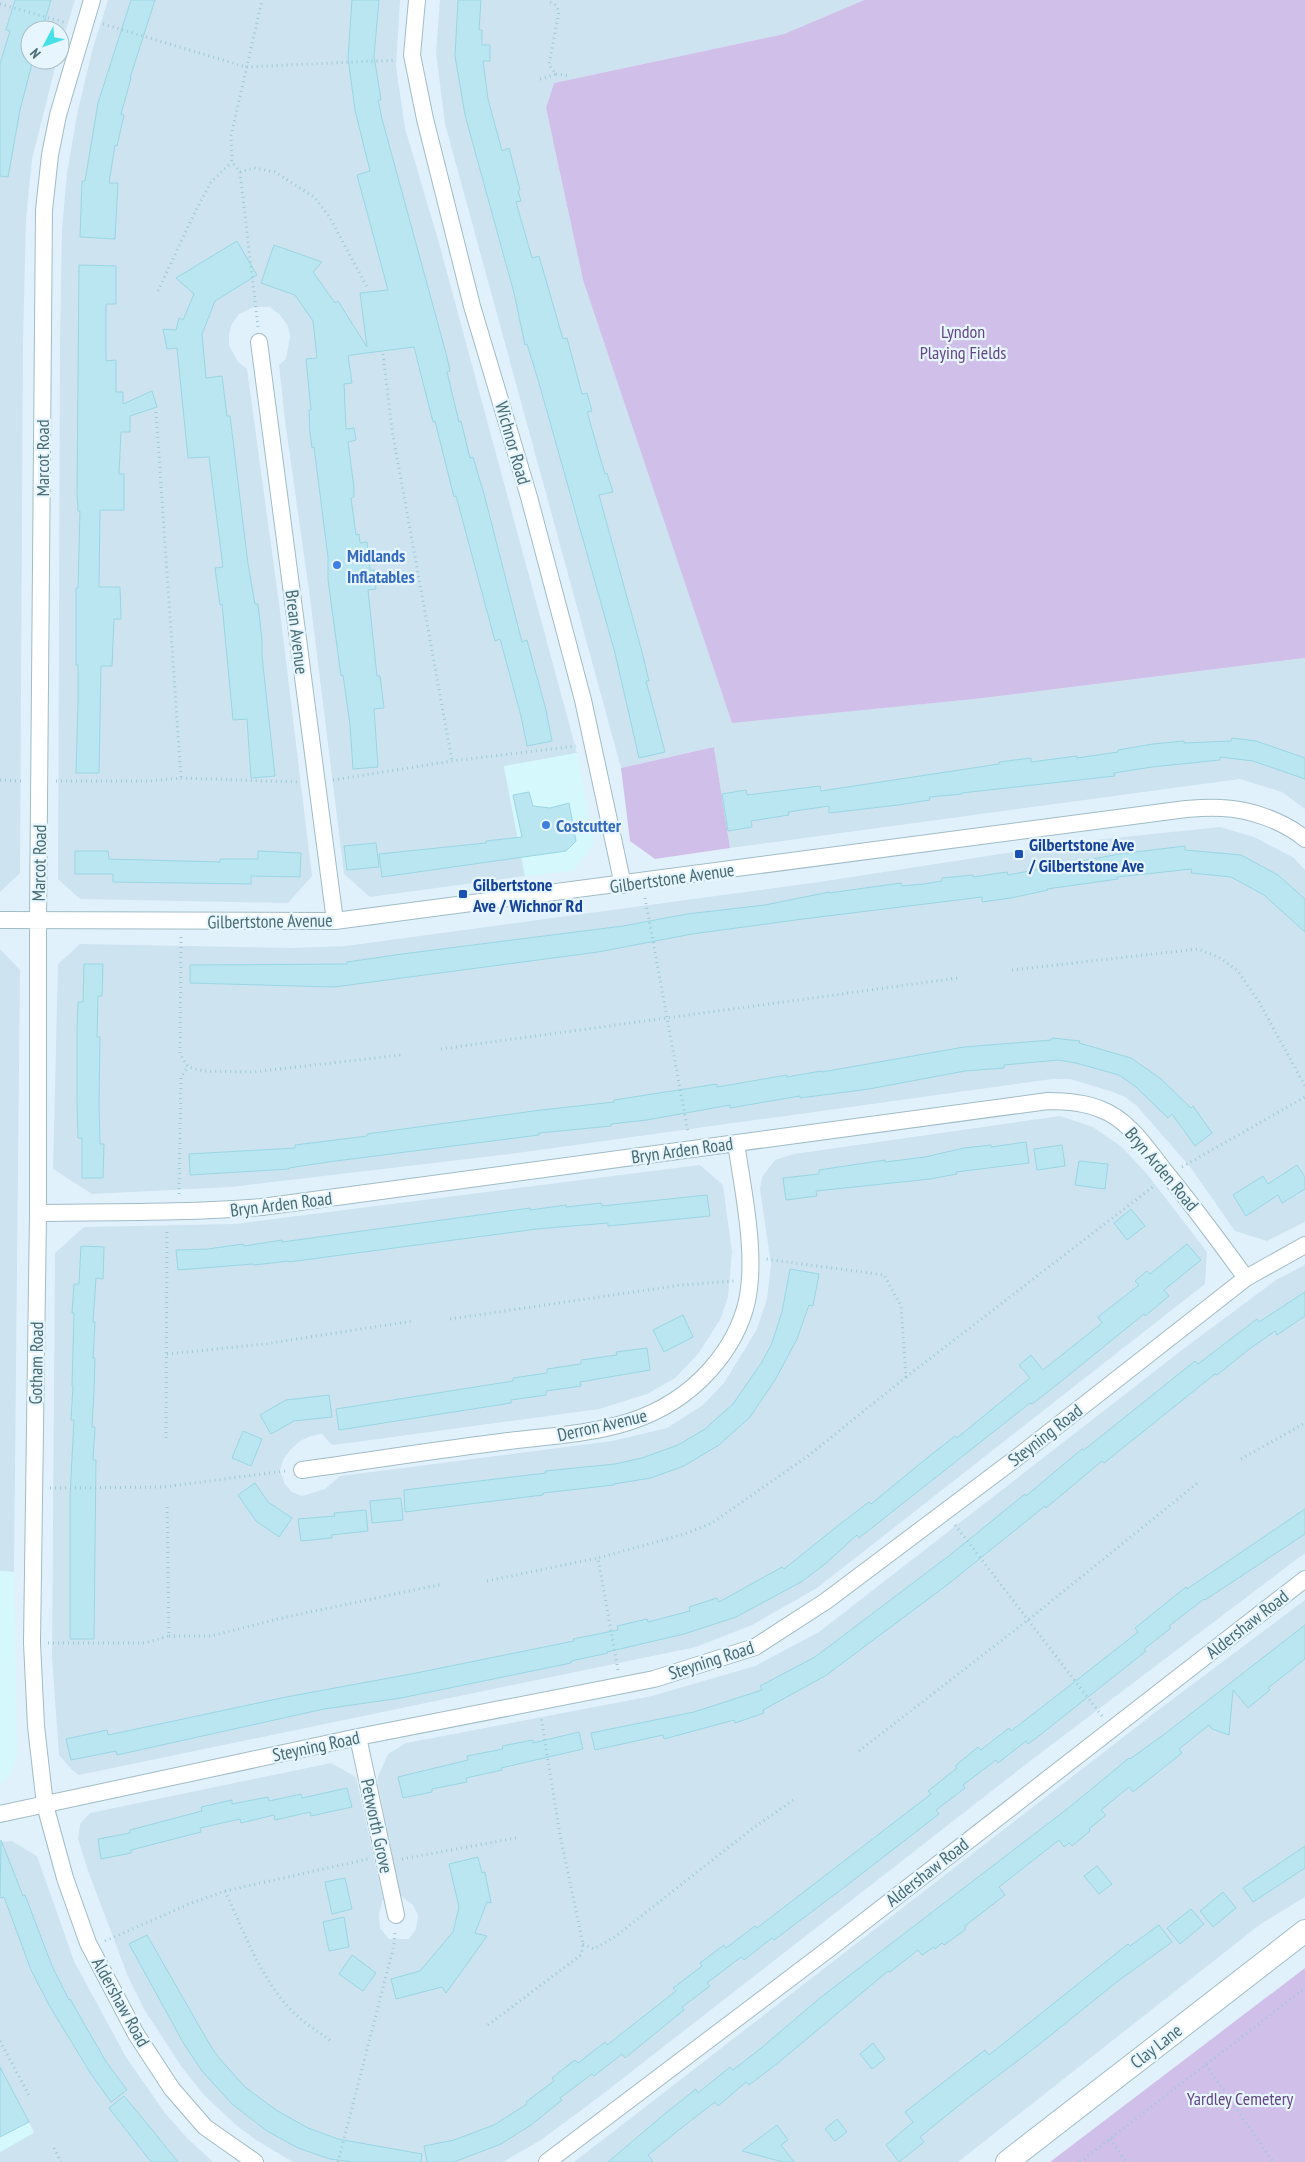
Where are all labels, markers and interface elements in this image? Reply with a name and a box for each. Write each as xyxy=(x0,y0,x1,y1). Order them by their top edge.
north arrow xyxy=(20,20,70,70)
text: N xyxy=(26,45,44,62)
park label: Lyndon Playing Fields xyxy=(920,320,1006,364)
street label: Wichnor Road xyxy=(490,399,536,487)
street label: Marcot Road xyxy=(31,420,54,496)
place label: Midlands Inflatables xyxy=(347,544,415,588)
marker: Midlands Inflatables xyxy=(331,559,343,571)
street label: Brean Avenue xyxy=(280,589,314,675)
place label: Costcutter xyxy=(556,814,622,837)
marker: Costcutter xyxy=(540,819,552,831)
street label: Marcot Road xyxy=(27,824,51,902)
place label: Gilbertstone Ave / Gilbertstone Ave xyxy=(1028,833,1144,877)
marker: Gilbertstone Ave / Gilbertstone Ave xyxy=(1013,848,1025,860)
street label: Gilbertstone Avenue xyxy=(608,858,736,898)
place label: Gilbertstone Ave / Wichnor Rd xyxy=(472,873,583,917)
marker: Gilbertstone Ave / Wichnor Rd xyxy=(457,888,469,900)
street label: Gilbertstone Avenue xyxy=(207,908,333,934)
street label: Bryn Arden Road xyxy=(1120,1122,1204,1216)
street label: Bryn Arden Road xyxy=(630,1131,734,1169)
street label: Bryn Arden Road xyxy=(229,1186,333,1222)
street label: Gotham Road xyxy=(24,1321,48,1405)
street label: Steyning Road xyxy=(1003,1399,1087,1471)
street label: Derron Avenue xyxy=(555,1404,649,1446)
street label: Aldershaw Road xyxy=(1201,1585,1293,1663)
street label: Steyning Road xyxy=(665,1635,757,1685)
street label: Steyning Road xyxy=(270,1726,362,1766)
street label: Petworth Grove xyxy=(356,1777,398,1875)
street label: Aldershaw Road xyxy=(881,1833,973,1911)
street label: Aldershaw Road xyxy=(87,1953,155,2051)
street label: Clay Lane xyxy=(1125,2019,1187,2073)
park label: Yardley Cemetery xyxy=(1187,2087,1294,2110)

